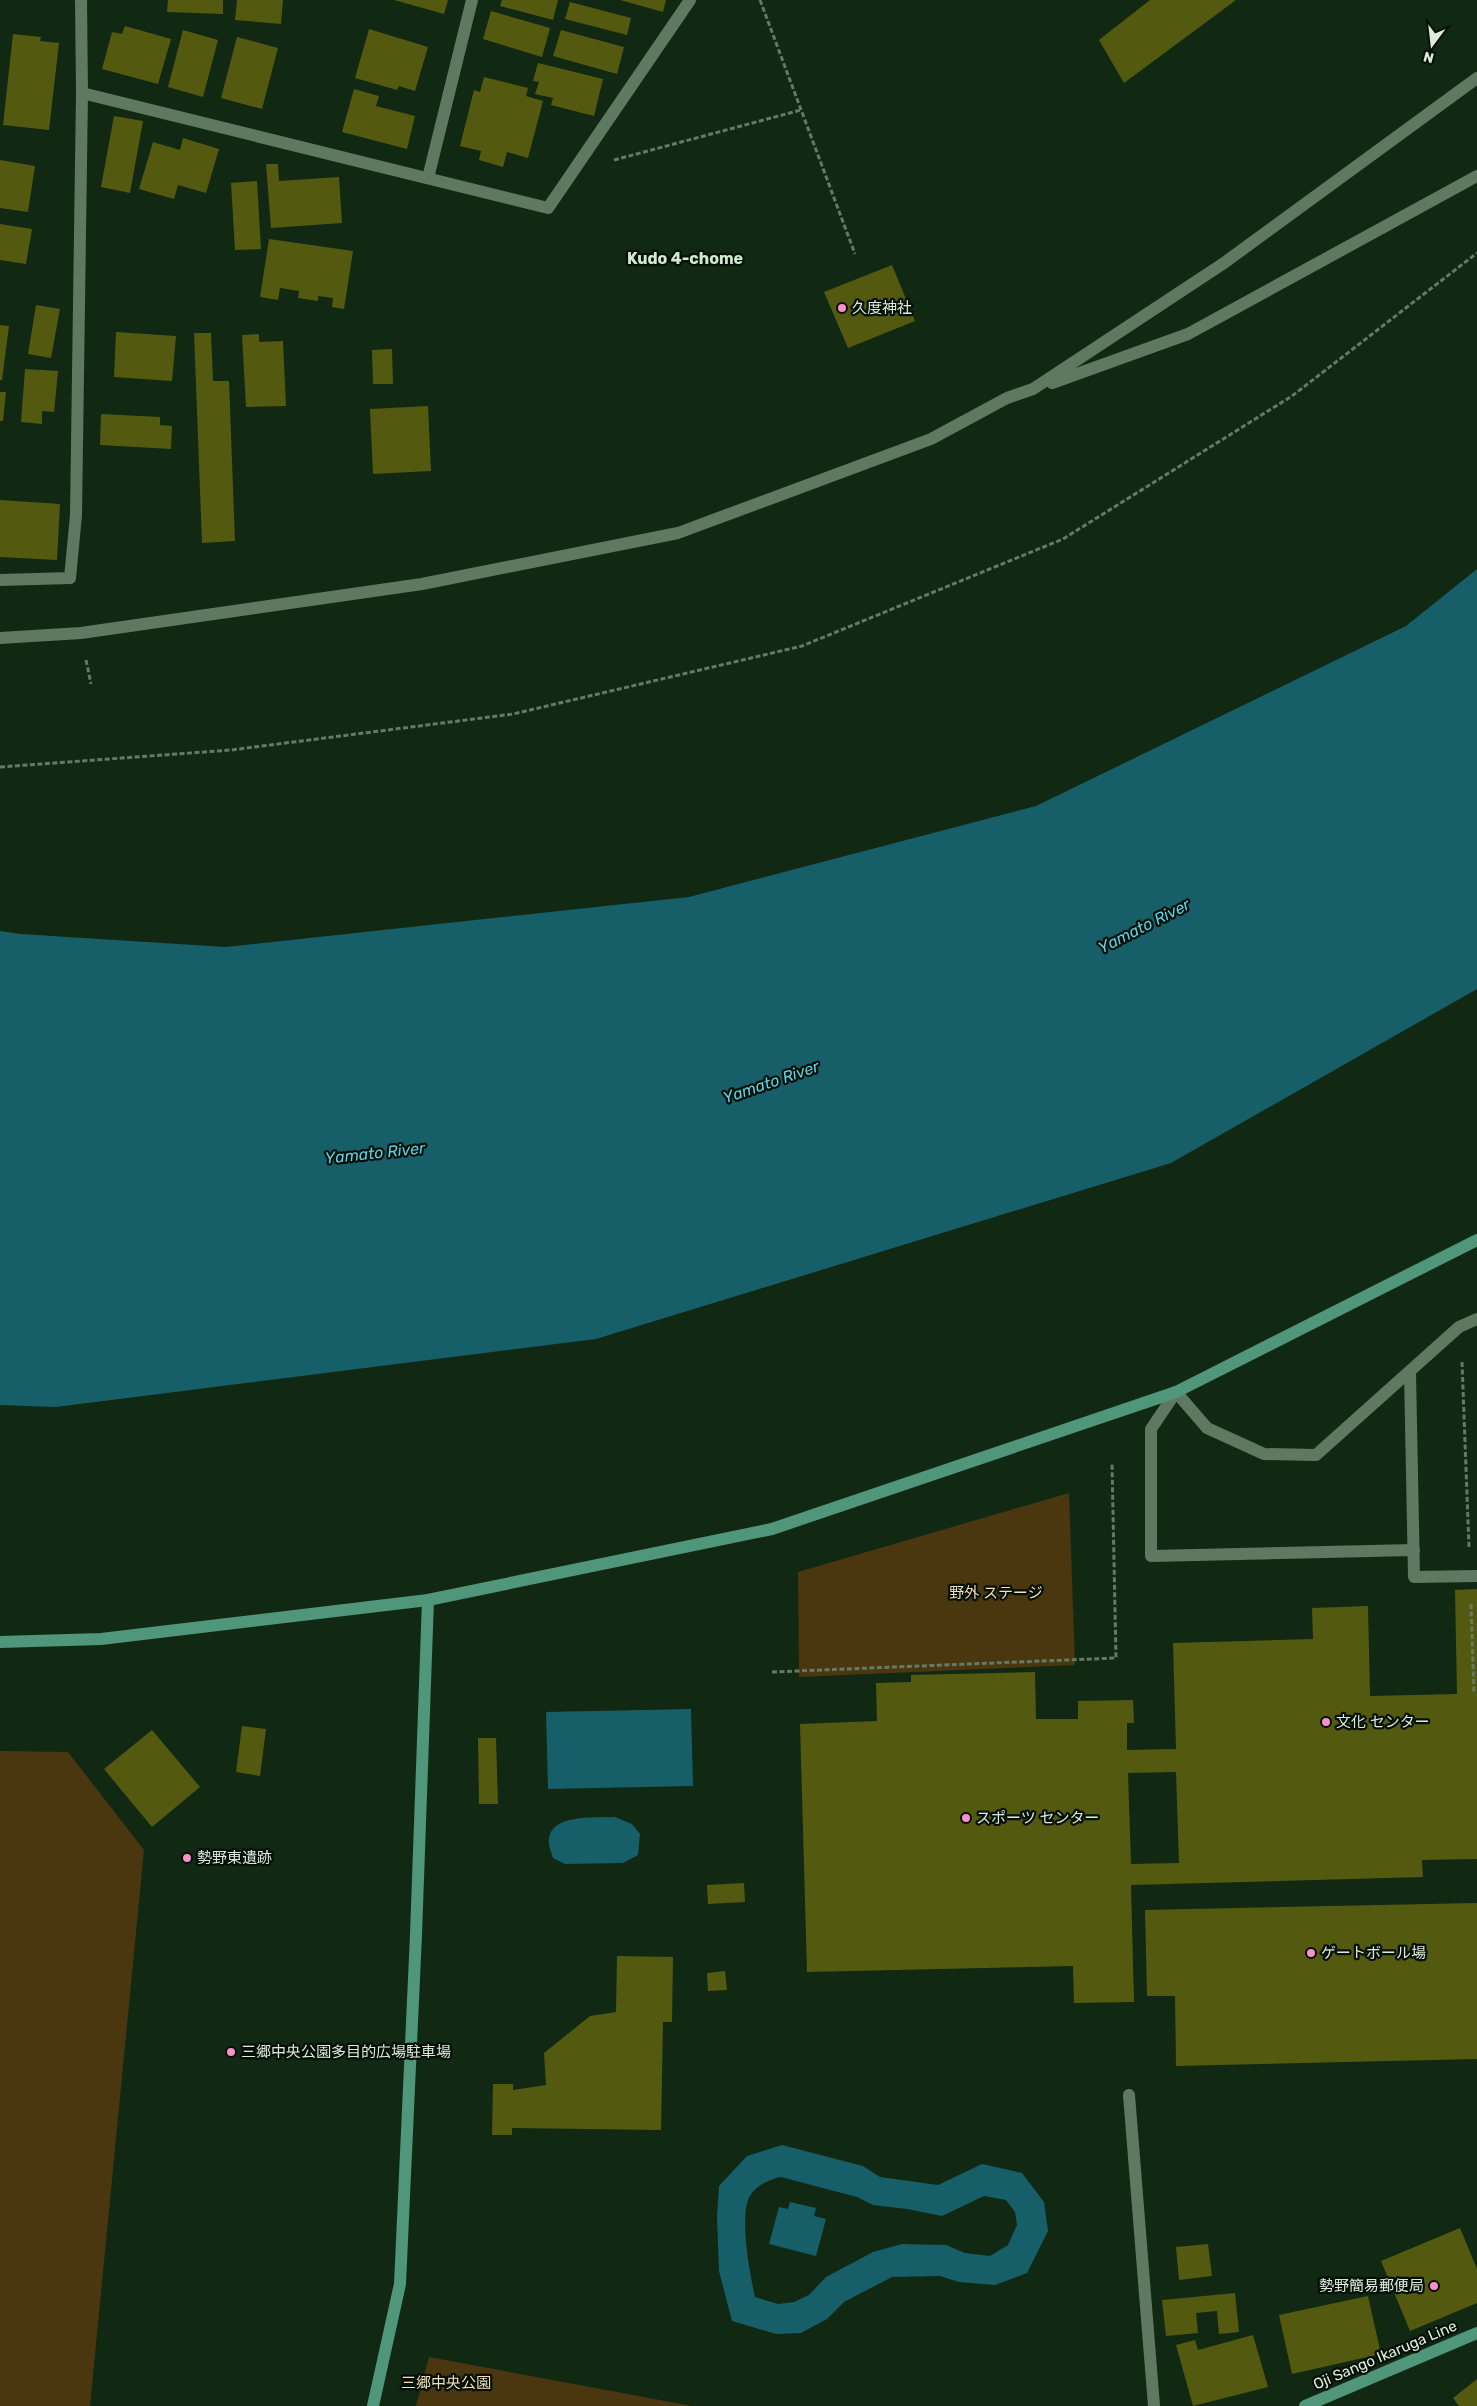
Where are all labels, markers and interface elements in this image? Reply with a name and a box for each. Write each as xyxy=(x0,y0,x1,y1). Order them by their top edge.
north arrow xyxy=(1407,20,1457,70)
text: N xyxy=(1422,48,1436,67)
district label: Kudo 4-chome xyxy=(627,249,743,268)
place label: 久度神社 xyxy=(852,299,912,317)
marker: 久度神社 xyxy=(836,302,848,314)
water label: Yamato River xyxy=(1095,894,1194,957)
water label: Yamato River xyxy=(720,1056,822,1107)
water label: Yamato River xyxy=(324,1138,427,1168)
park label: 野外 ステージ xyxy=(949,1584,1043,1602)
place label: 文化 センター xyxy=(1336,1713,1430,1731)
marker: 文化 センター xyxy=(1320,1716,1332,1728)
place label: スポーツ センター xyxy=(976,1809,1099,1827)
marker: スポーツ センター xyxy=(960,1812,972,1824)
place label: 勢野東遺跡 xyxy=(197,1849,272,1867)
marker: 勢野東遺跡 xyxy=(181,1852,193,1864)
place label: ゲートボール場 xyxy=(1321,1944,1426,1962)
marker: ゲートボール場 xyxy=(1305,1947,1317,1959)
place label: 三郷中央公園多目的広場駐車場 xyxy=(241,2043,451,2061)
marker: 三郷中央公園多目的広場駐車場 xyxy=(225,2046,237,2058)
place label: 勢野簡易郵便局 xyxy=(1319,2277,1424,2295)
marker: 勢野簡易郵便局 xyxy=(1428,2280,1440,2292)
street label: Oji Sango Ikaruga Line xyxy=(1310,2317,1460,2393)
park label: 三郷中央公園 xyxy=(401,2374,491,2392)

